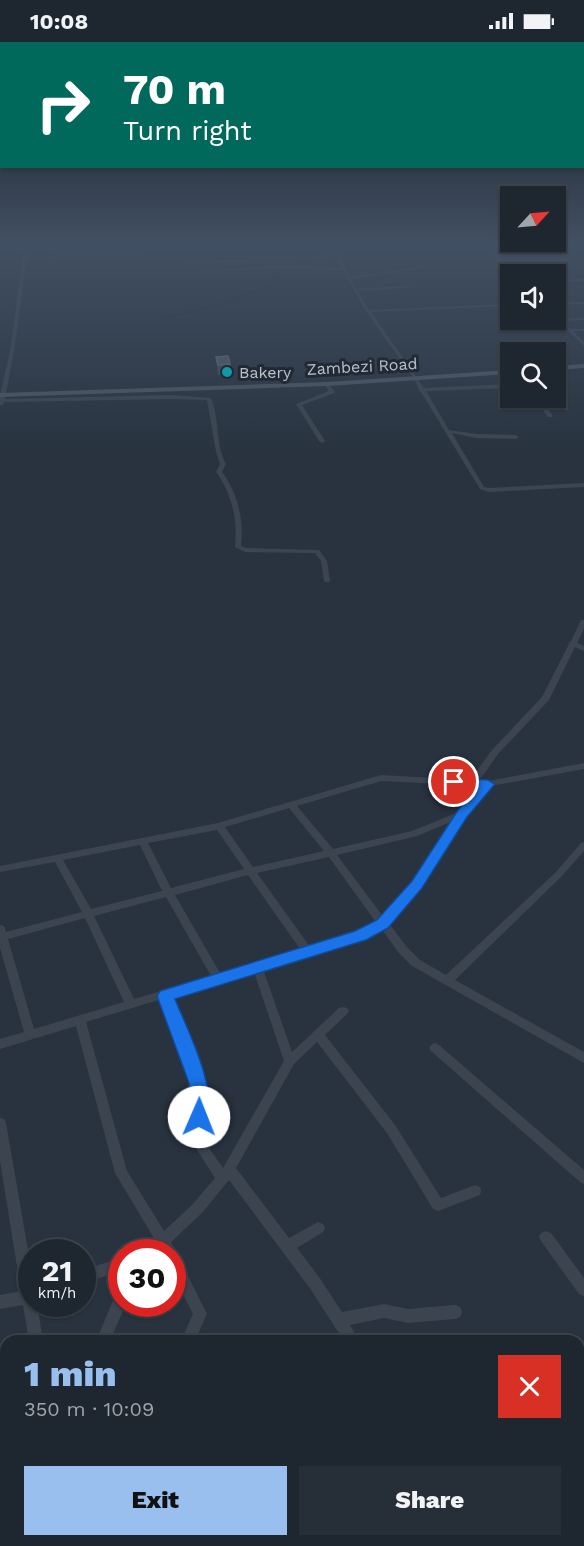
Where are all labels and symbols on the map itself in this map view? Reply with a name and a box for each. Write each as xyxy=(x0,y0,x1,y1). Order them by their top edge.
north arrow xyxy=(500,186,566,252)
street label: Zambezi Road xyxy=(306,354,418,379)
place label: Bakery xyxy=(239,363,292,382)
marker: Bakery xyxy=(220,365,234,379)
pin xyxy=(428,756,479,807)
position arrow xyxy=(167,1085,231,1149)
speed limit sign: 30 xyxy=(108,1239,186,1317)

